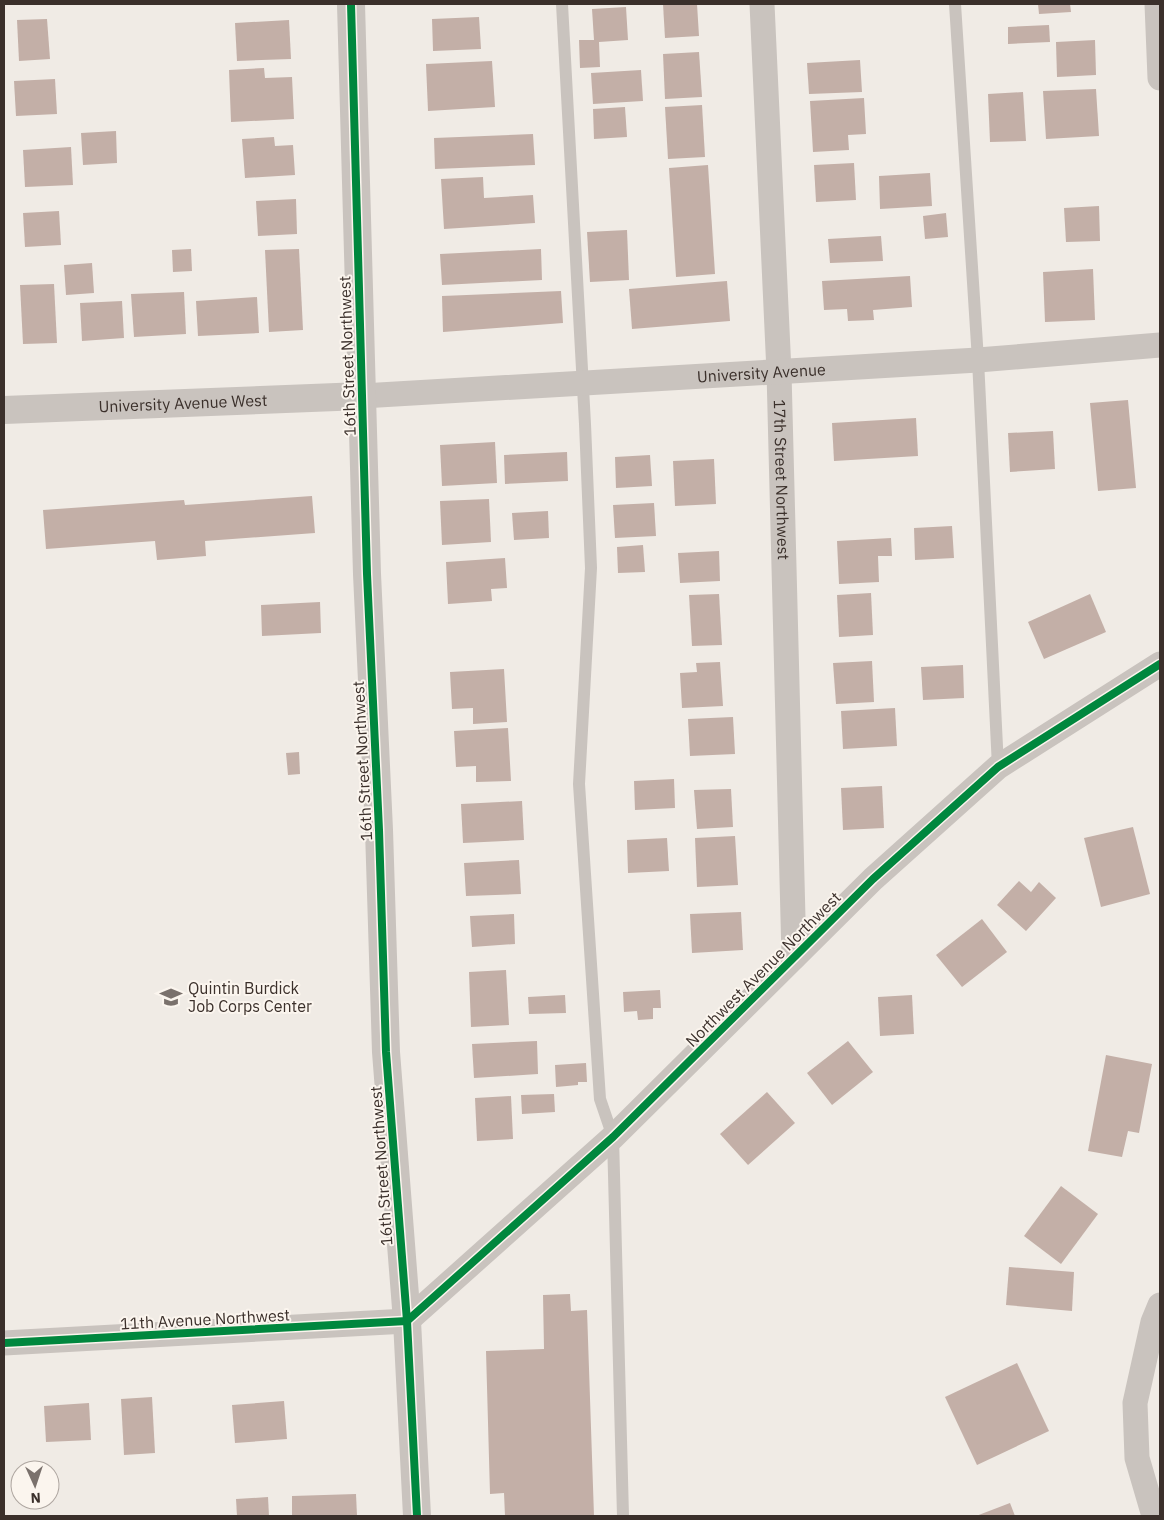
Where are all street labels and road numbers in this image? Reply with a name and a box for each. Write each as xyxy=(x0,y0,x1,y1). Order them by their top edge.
street label: 16th Street Northwest xyxy=(334,275,360,437)
street label: University Avenue xyxy=(696,359,827,386)
street label: University Avenue West xyxy=(98,390,268,416)
street label: 17th Street Northwest xyxy=(770,399,794,560)
street label: 16th Street Northwest xyxy=(348,680,376,842)
street label: Northwest Avenue Northwest xyxy=(681,887,845,1051)
street label: 16th Street Northwest xyxy=(365,1085,397,1247)
street label: 11th Avenue Northwest xyxy=(120,1305,290,1333)

